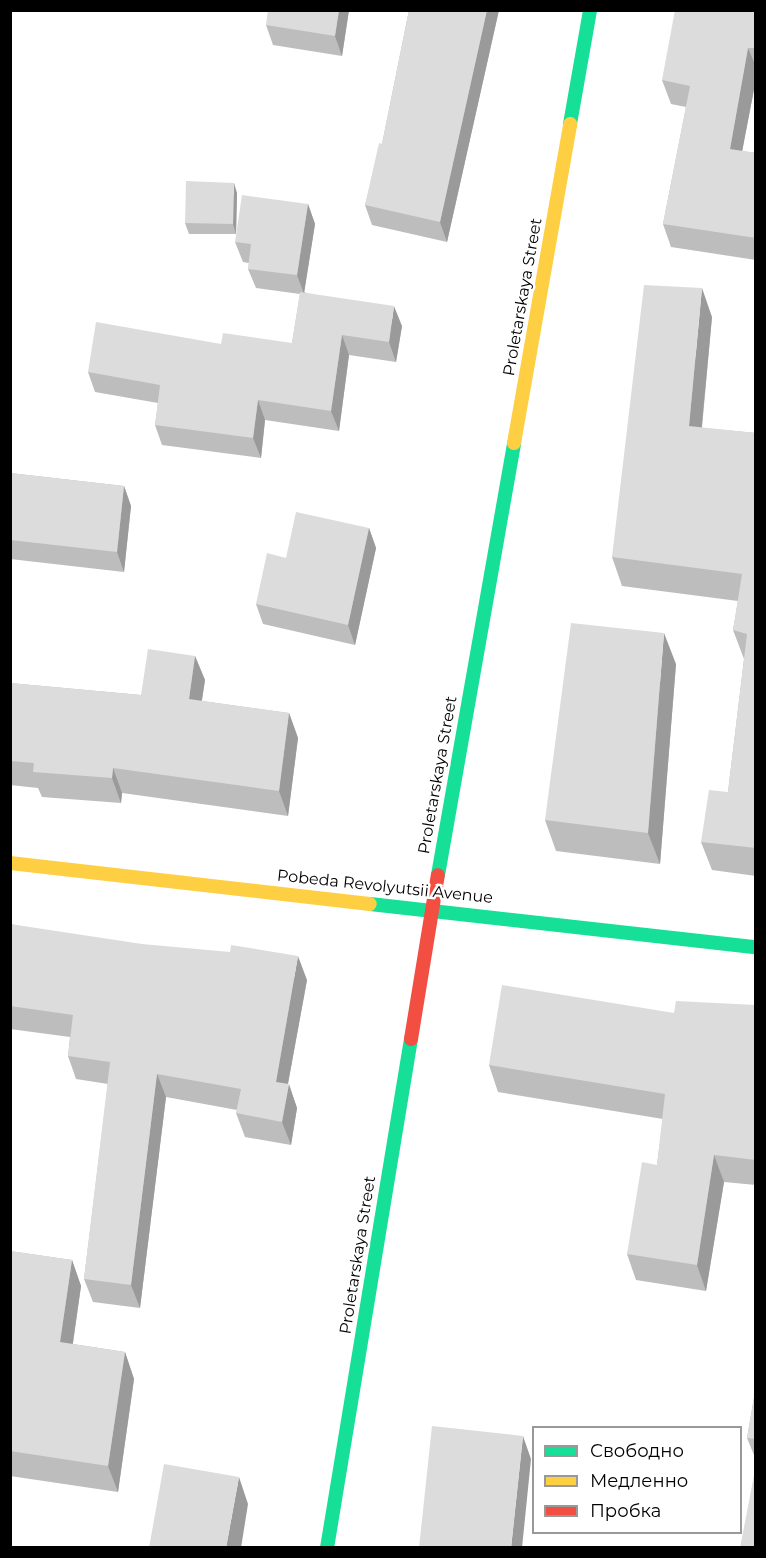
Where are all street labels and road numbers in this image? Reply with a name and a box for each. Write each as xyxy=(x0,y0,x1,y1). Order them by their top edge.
street label: Proletarskaya Street xyxy=(500,217,546,377)
street label: Proletarskaya Street xyxy=(415,695,461,855)
street label: Pobeda Revolyutsii Avenue xyxy=(276,866,494,908)
street label: Proletarskaya Street xyxy=(336,1174,380,1336)

